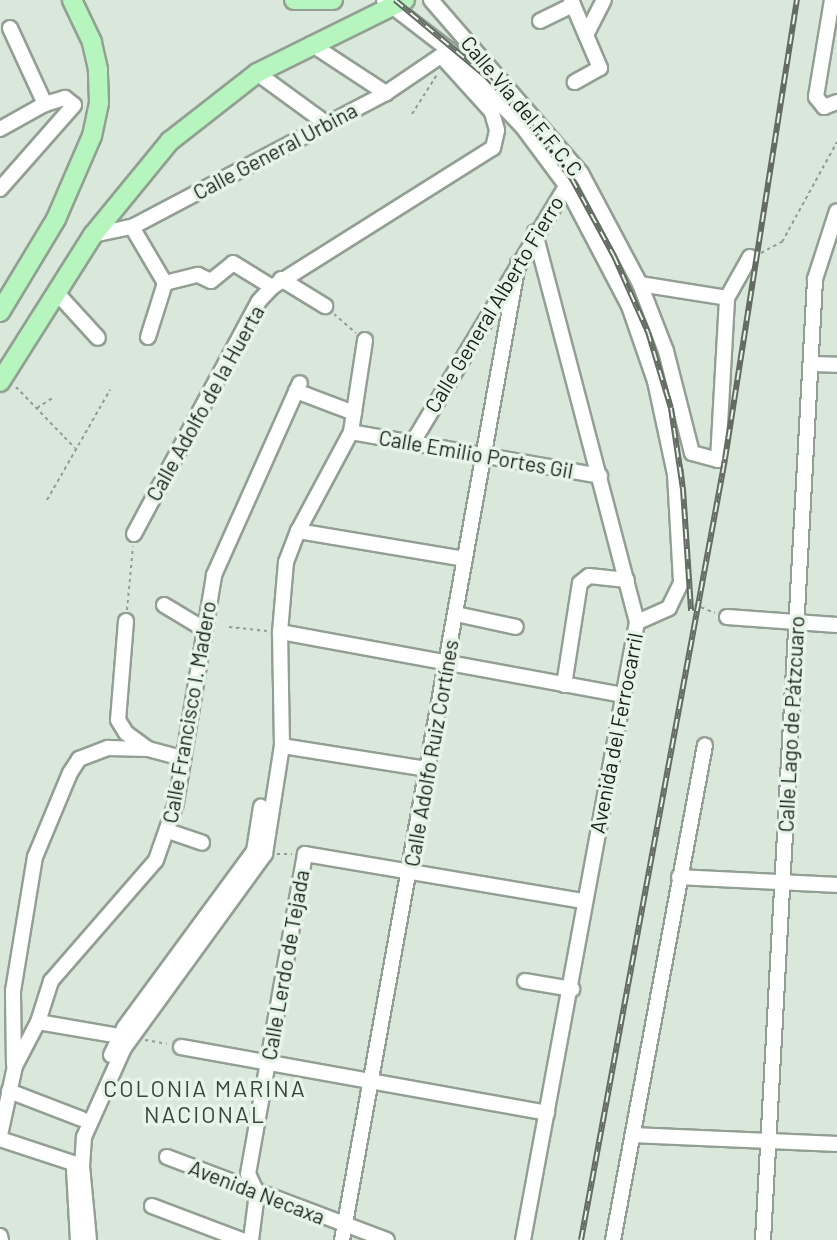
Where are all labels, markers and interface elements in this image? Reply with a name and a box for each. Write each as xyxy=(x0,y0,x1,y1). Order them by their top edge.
street label: Calle Vía del F.F.C.C xyxy=(456,31,588,181)
street label: Calle General Urbina xyxy=(189,97,361,205)
street label: Calle General Alberto Fierro xyxy=(419,191,569,417)
street label: Calle Adolfo de la Huerta xyxy=(141,301,269,505)
street label: Calle Emilio Portes Gil xyxy=(377,425,575,483)
street label: Calle Francisco I. Madero xyxy=(157,599,221,825)
street label: Calle Lago de Pátzcuaro xyxy=(773,615,809,833)
street label: Avenida del Ferrocarril xyxy=(584,631,648,835)
street label: Calle Adolfo Ruiz Cortínes xyxy=(399,637,463,869)
street label: Calle Lerdo de Tejada xyxy=(256,868,314,1062)
district label: COLONIA MARINA NACIONAL xyxy=(105,1074,305,1128)
street label: Avenida Necaxa xyxy=(185,1154,329,1230)

